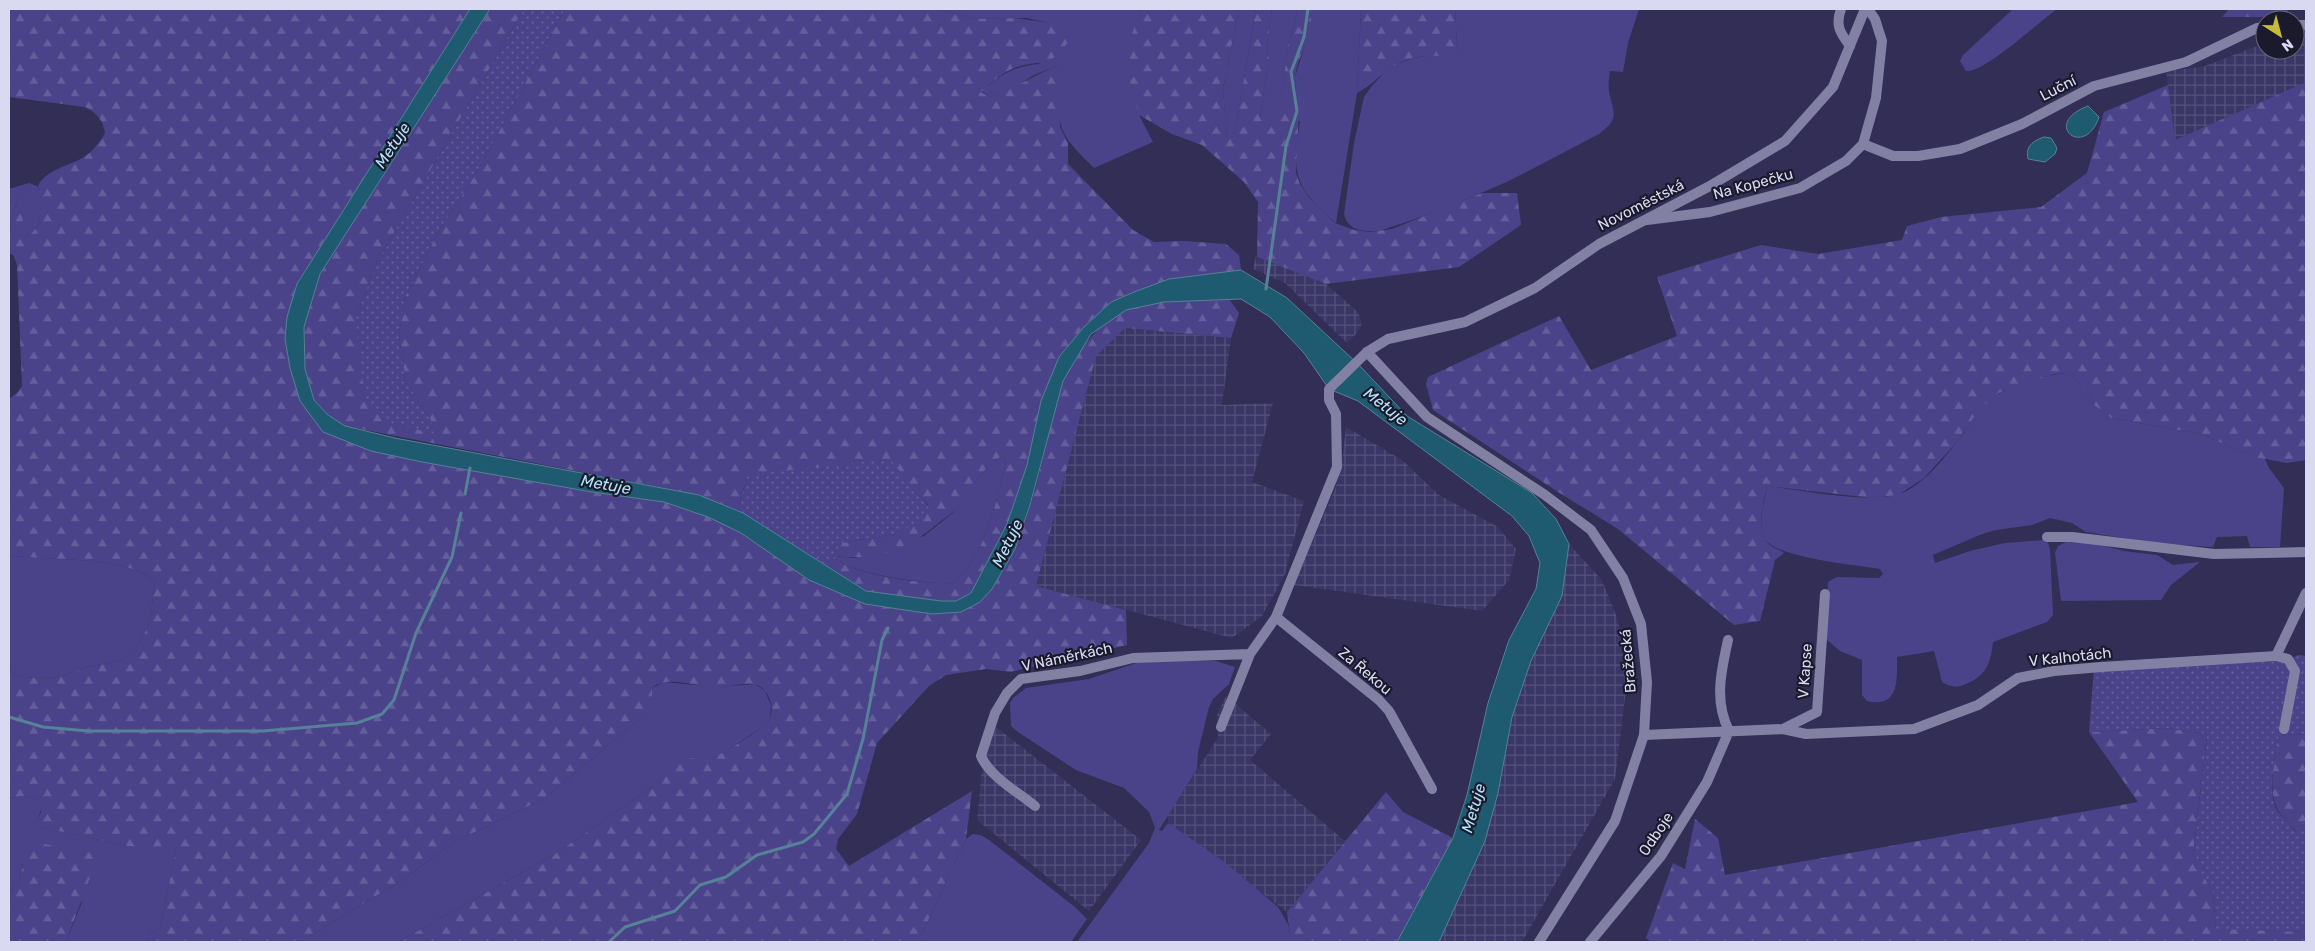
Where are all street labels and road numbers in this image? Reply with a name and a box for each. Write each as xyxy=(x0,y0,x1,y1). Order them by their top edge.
street label: Luční xyxy=(2037,71,2080,105)
street label: Na Kopečku xyxy=(1711,165,1795,203)
street label: Novoměstská xyxy=(1595,176,1687,234)
street label: Bražecká xyxy=(1616,628,1640,694)
street label: V Náměrkách xyxy=(1020,639,1114,675)
street label: V Kapse xyxy=(1794,643,1816,699)
street label: Za Řekou xyxy=(1335,644,1395,698)
street label: V Kalhotách xyxy=(2028,644,2112,670)
street label: Odboje xyxy=(1635,809,1677,859)

